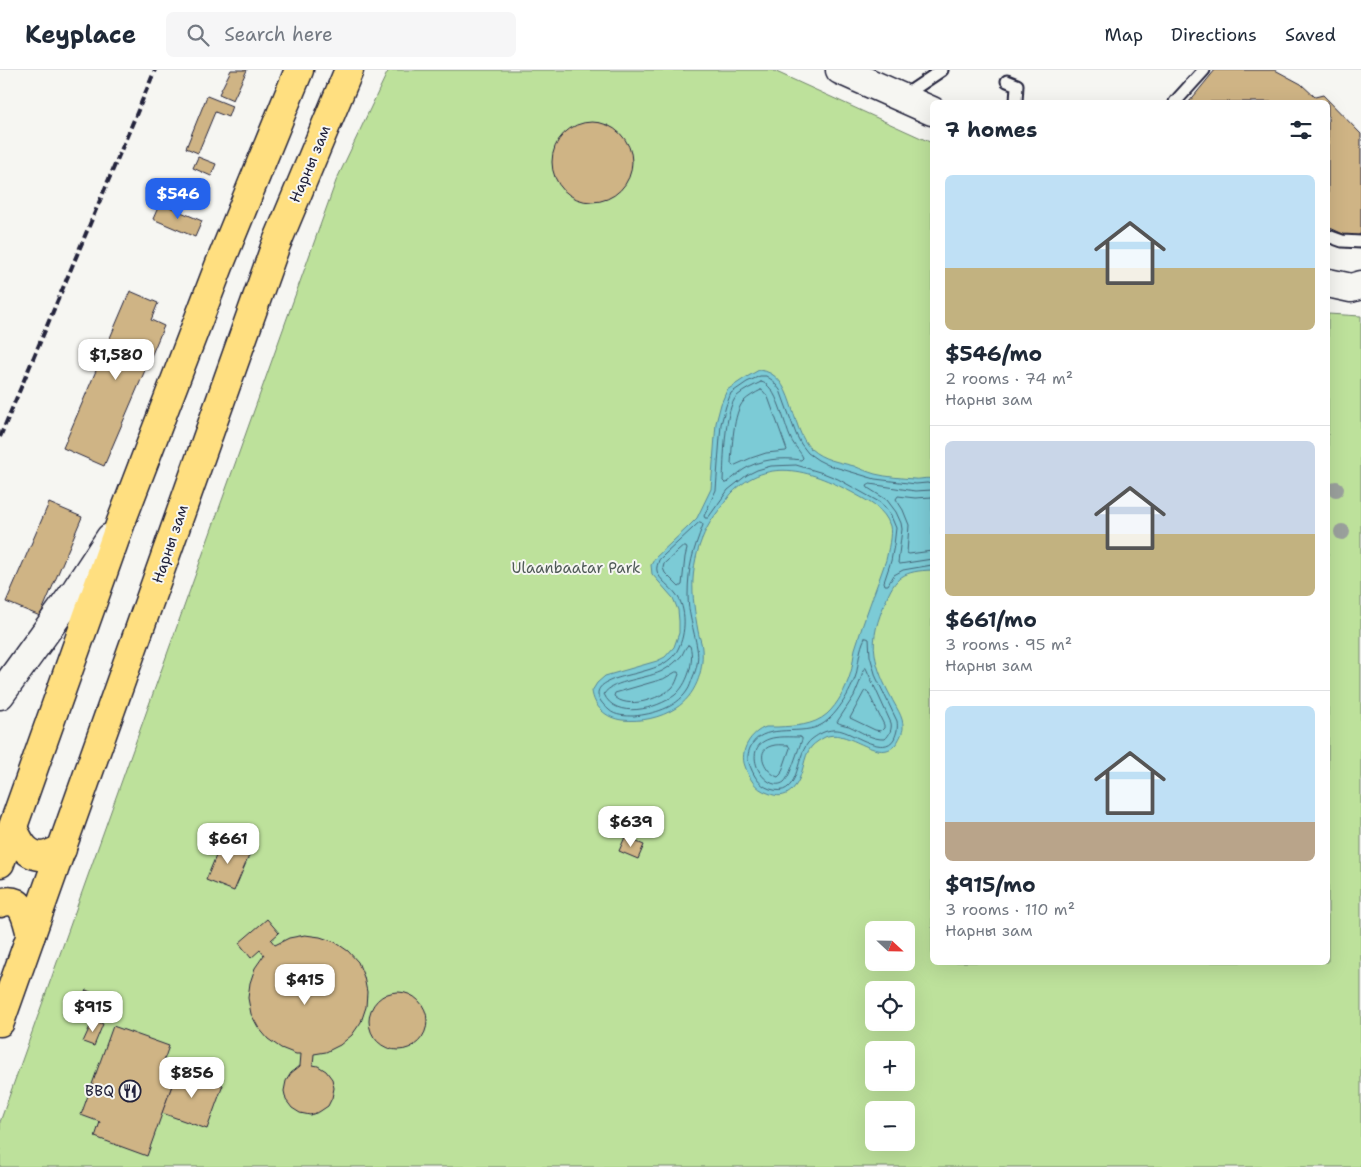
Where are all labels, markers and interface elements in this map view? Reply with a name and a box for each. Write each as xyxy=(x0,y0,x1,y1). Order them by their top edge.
search box xyxy=(166,12,516,57)
text: Keyplace xyxy=(25,19,136,51)
icon: search xyxy=(184,21,212,49)
text: Search here xyxy=(224,22,333,47)
text: Map xyxy=(1105,23,1143,47)
text: Directions xyxy=(1171,23,1257,47)
text: Saved xyxy=(1285,23,1336,47)
text: 7 homes xyxy=(945,116,1037,144)
icon: filters xyxy=(1287,116,1315,144)
street label: Нарны зам xyxy=(285,122,335,206)
pin: $546 xyxy=(148,178,208,220)
text: $546 xyxy=(156,183,200,204)
icon: home xyxy=(1085,208,1175,298)
pin: $1,580 xyxy=(75,338,157,381)
text: $546/mo xyxy=(945,340,1042,368)
text: $1,580 xyxy=(89,344,143,365)
text: 2 rooms · 74 m² xyxy=(945,368,1073,389)
text: Нарны зам xyxy=(945,389,1032,410)
icon: home xyxy=(1085,473,1175,563)
street label: Нарны зам xyxy=(147,502,193,586)
park label: Ulaanbaatar Park xyxy=(511,558,641,578)
text: $661/mo xyxy=(945,606,1037,634)
text: 3 rooms · 95 m² xyxy=(945,634,1072,655)
text: Нарны зам xyxy=(945,655,1032,676)
icon: home xyxy=(1085,738,1175,828)
pin: $639 xyxy=(601,806,661,848)
text: $639 xyxy=(609,811,653,832)
pin: $661 xyxy=(198,822,258,865)
text: $661 xyxy=(208,828,248,849)
text: $915/mo xyxy=(945,871,1036,899)
text: 3 rooms · 110 m² xyxy=(945,899,1075,920)
text: Нарны зам xyxy=(945,920,1032,941)
north arrow xyxy=(865,921,915,971)
map controls xyxy=(865,921,915,1151)
pin: $415 xyxy=(275,964,335,1006)
text: $415 xyxy=(286,969,324,990)
button: locate xyxy=(865,981,915,1031)
pin: $915 xyxy=(63,990,123,1033)
text: $915 xyxy=(74,996,112,1017)
button: + xyxy=(865,1041,915,1091)
pin: $856 xyxy=(162,1056,222,1099)
text: $856 xyxy=(170,1062,214,1083)
restaurant icon: BBQ xyxy=(118,1079,142,1103)
place label: BBQ xyxy=(85,1081,114,1101)
button: − xyxy=(865,1101,915,1151)

